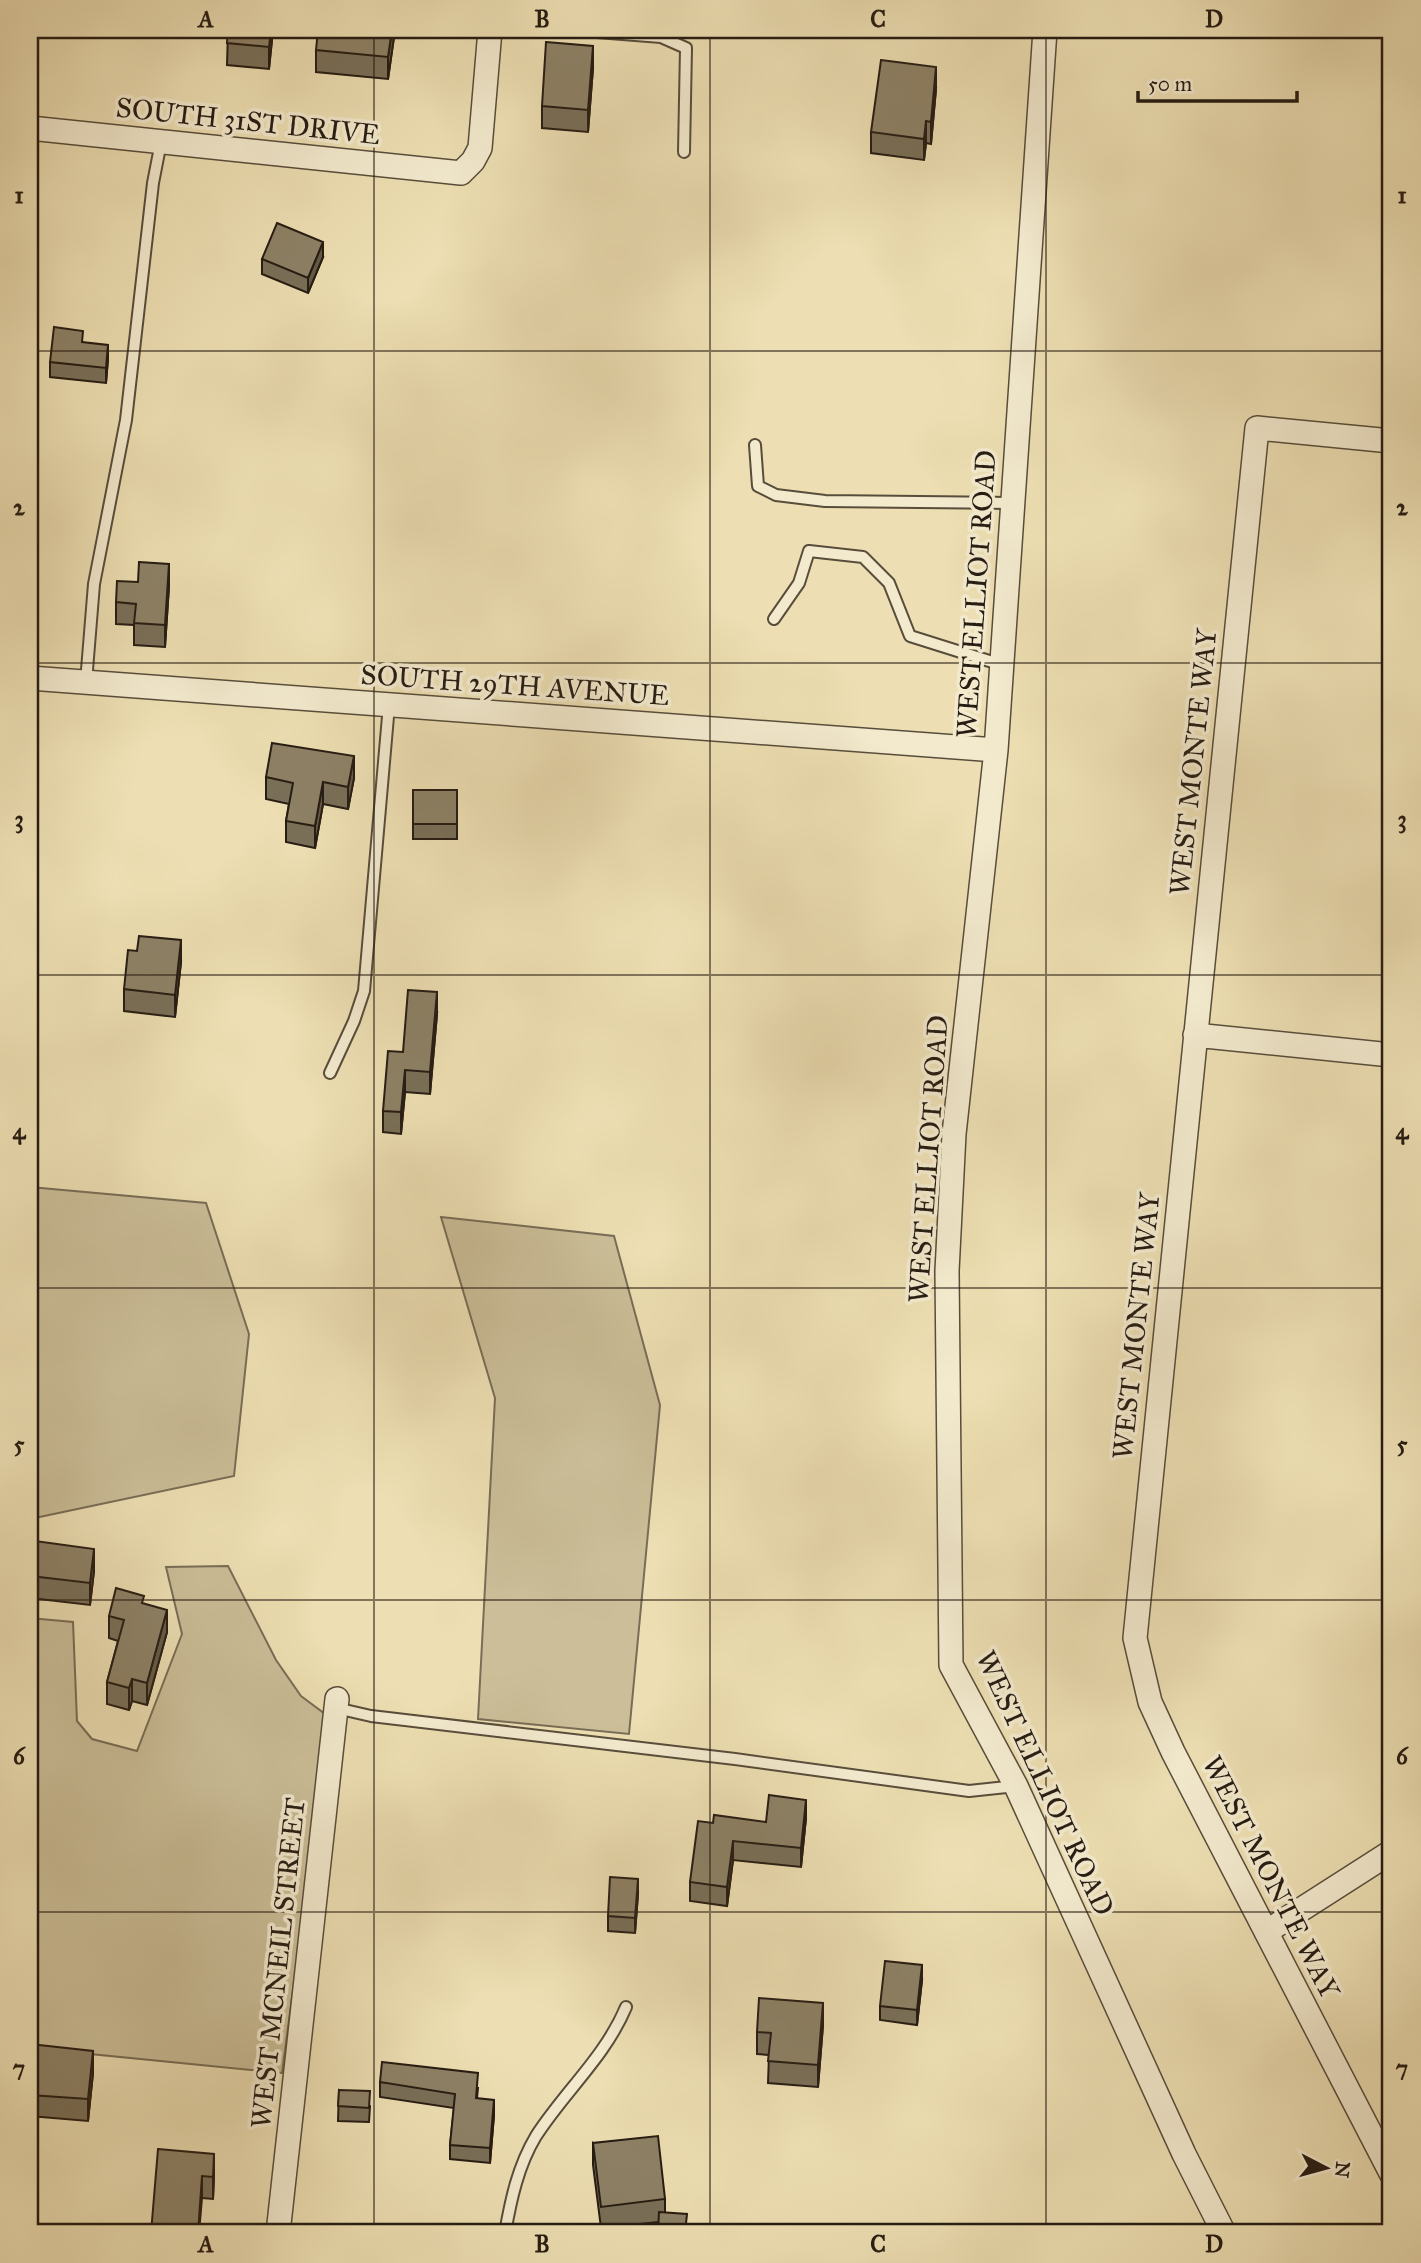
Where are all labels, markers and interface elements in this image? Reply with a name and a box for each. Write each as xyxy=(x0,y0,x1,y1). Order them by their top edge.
text: A xyxy=(196,5,214,33)
text: B xyxy=(534,5,550,33)
text: C xyxy=(870,5,886,33)
text: D xyxy=(1205,5,1223,33)
scale bar xyxy=(1138,60,1297,104)
text: 50 m xyxy=(1148,71,1193,97)
street label: SOUTH 31ST DRIVE xyxy=(114,90,382,152)
text: 1 xyxy=(14,181,24,209)
text: 1 xyxy=(1397,181,1407,209)
street label: WEST ELLIOT ROAD xyxy=(948,449,1004,739)
text: 2 xyxy=(13,493,25,521)
text: 2 xyxy=(1396,493,1408,521)
street label: WEST MONTE WAY xyxy=(1162,626,1225,897)
street label: SOUTH 29TH AVENUE xyxy=(360,657,670,713)
text: 3 xyxy=(14,805,24,834)
text: 3 xyxy=(1397,805,1407,834)
street label: WEST ELLIOT ROAD xyxy=(900,1014,956,1304)
text: 4 xyxy=(13,1117,27,1145)
text: 4 xyxy=(1396,1117,1410,1145)
street label: WEST MONTE WAY xyxy=(1105,1190,1168,1461)
text: 5 xyxy=(14,1430,25,1458)
text: 5 xyxy=(1397,1430,1408,1458)
street label: WEST ELLIOT ROAD xyxy=(968,1645,1122,1921)
text: 6 xyxy=(13,1742,26,1770)
text: 6 xyxy=(1396,1742,1409,1770)
street label: WEST MONTE WAY xyxy=(1195,1750,1348,2005)
street label: WEST MCNEIL STREET xyxy=(243,1796,313,2130)
text: 7 xyxy=(13,2054,25,2082)
text: 7 xyxy=(1396,2054,1408,2082)
north arrow xyxy=(1292,2134,1362,2204)
text: N xyxy=(1330,2161,1355,2179)
text: A xyxy=(196,2230,214,2258)
text: B xyxy=(534,2230,550,2258)
text: C xyxy=(870,2230,886,2258)
text: D xyxy=(1205,2230,1223,2258)

